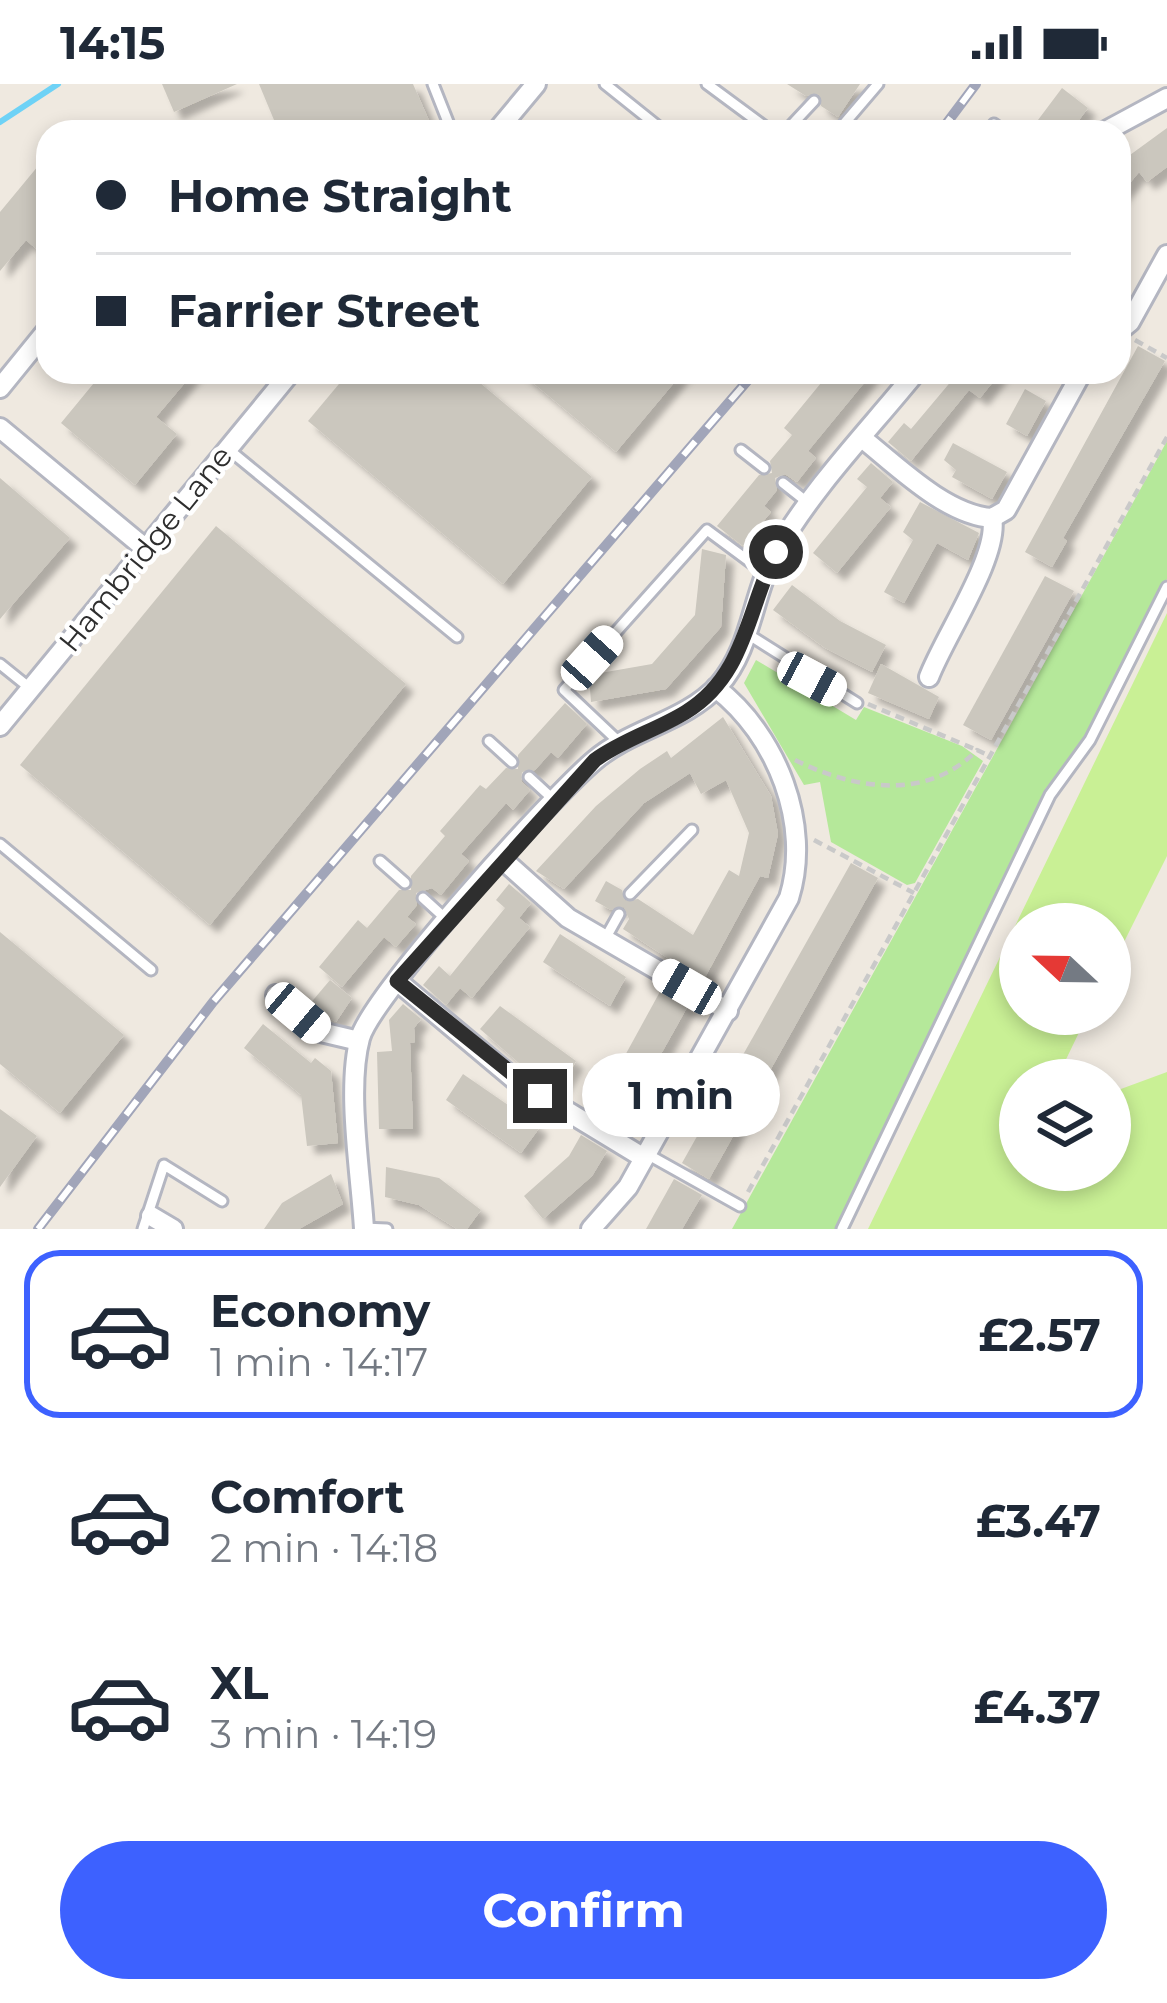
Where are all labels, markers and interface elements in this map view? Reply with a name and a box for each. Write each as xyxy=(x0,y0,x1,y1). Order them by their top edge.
text: 14:15 xyxy=(60,15,165,70)
text: Home Straight xyxy=(168,168,512,223)
text: Farrier Street xyxy=(168,283,480,338)
street label: Hambridge Lane xyxy=(51,438,240,659)
route start xyxy=(749,525,803,579)
car xyxy=(555,619,629,697)
car xyxy=(772,646,852,712)
north arrow xyxy=(999,903,1131,1035)
map controls xyxy=(999,903,1131,1191)
car xyxy=(647,953,727,1021)
car xyxy=(259,976,337,1050)
callout: 1 min xyxy=(582,1054,780,1138)
button: layers xyxy=(999,1059,1131,1191)
route end xyxy=(513,1069,567,1123)
text: 1 min xyxy=(628,1071,734,1119)
icon: car xyxy=(66,1280,174,1388)
text: Economy xyxy=(210,1283,430,1338)
text: £2.57 xyxy=(978,1307,1101,1362)
text: 1 min · 14:17 xyxy=(210,1338,428,1386)
icon: car xyxy=(66,1466,174,1574)
text: Comfort xyxy=(210,1469,405,1524)
text: £3.47 xyxy=(976,1493,1101,1548)
text: 2 min · 14:18 xyxy=(210,1524,438,1572)
icon: car xyxy=(66,1652,174,1760)
text: XL xyxy=(210,1655,268,1710)
text: £4.37 xyxy=(974,1679,1101,1734)
text: 3 min · 14:19 xyxy=(210,1710,437,1758)
button: Confirm xyxy=(60,1841,1107,1979)

